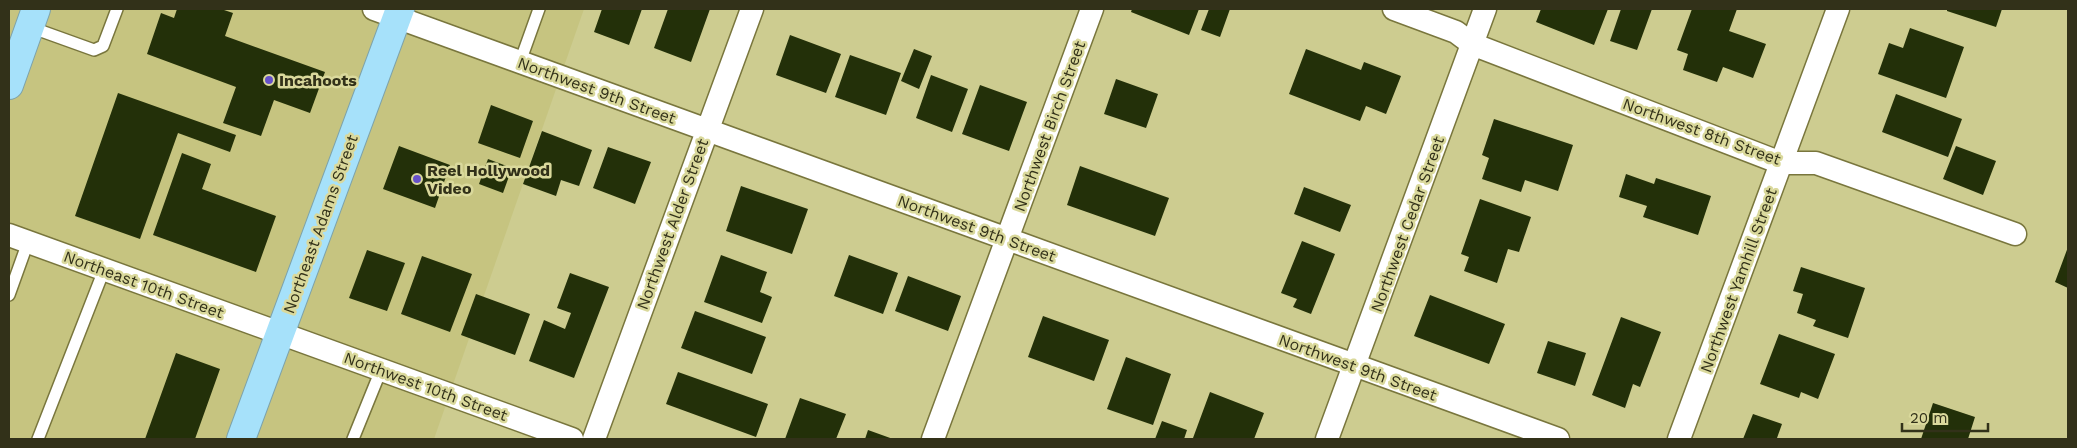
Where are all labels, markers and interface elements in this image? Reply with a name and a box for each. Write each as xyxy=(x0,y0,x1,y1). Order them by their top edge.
street label: Northwest Birch Street xyxy=(1010,38,1089,214)
street label: Northwest 9th Street xyxy=(515,53,679,128)
place label: Incahoots xyxy=(279,71,357,90)
marker: Incahoots xyxy=(263,74,275,86)
street label: Northwest 8th Street xyxy=(1620,94,1784,169)
street label: Northeast Adams Street xyxy=(279,132,362,316)
street label: Northwest Cedar Street xyxy=(1367,133,1448,315)
street label: Northwest Alder Street xyxy=(633,136,712,312)
place label: Reel Hollywood Video xyxy=(427,161,550,198)
marker: Reel Hollywood Video xyxy=(411,173,423,185)
street label: Northwest Yamhill Street xyxy=(1696,185,1781,375)
street label: Northwest 9th Street xyxy=(895,191,1059,266)
street label: Northeast 10th Street xyxy=(61,247,227,322)
street label: Northwest 9th Street xyxy=(1276,330,1440,405)
street label: Northwest 10th Street xyxy=(341,348,511,425)
scale bar xyxy=(1902,400,1988,432)
text: 20 m xyxy=(1910,409,1948,427)

